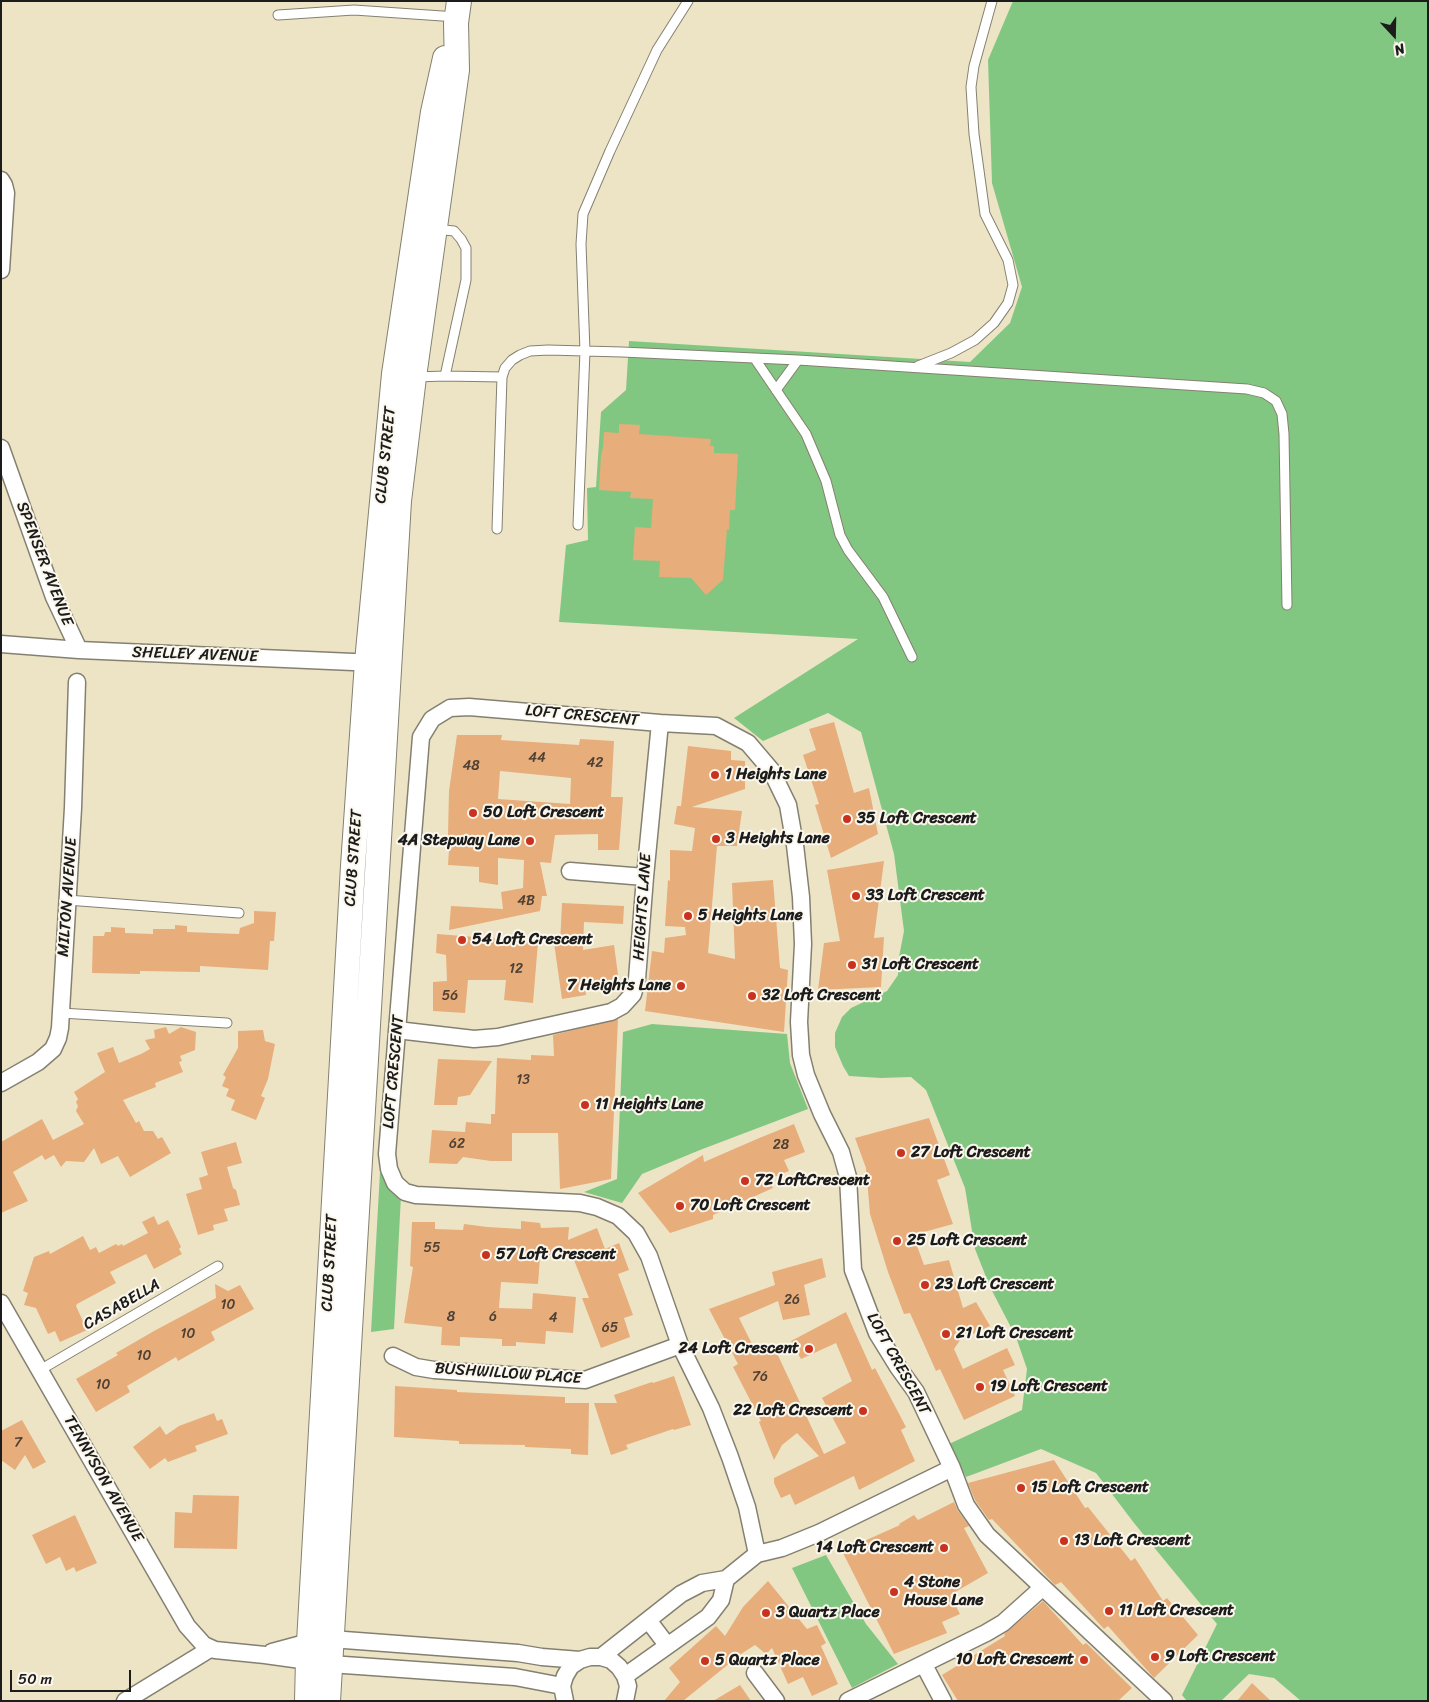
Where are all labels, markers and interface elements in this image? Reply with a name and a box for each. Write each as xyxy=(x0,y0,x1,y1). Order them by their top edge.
north arrow xyxy=(1369,10,1419,60)
text: N xyxy=(1391,36,1409,63)
street label: CLUB STREET xyxy=(371,406,401,504)
street label: SPENSER AVENUE xyxy=(11,499,77,629)
street label: SHELLEY AVENUE xyxy=(132,643,258,667)
street label: LOFT CRESCENT xyxy=(525,701,639,731)
house number: 44 xyxy=(528,750,546,766)
house number: 42 xyxy=(587,755,603,771)
house number: 48 xyxy=(462,758,480,774)
place label: 1 Heights Lane xyxy=(725,765,827,785)
marker: 1 Heights Lane xyxy=(709,769,721,781)
place label: 50 Loft Crescent xyxy=(483,803,604,823)
marker: 50 Loft Crescent xyxy=(467,807,479,819)
street label: CLUB STREET xyxy=(341,809,367,907)
place label: 35 Loft Crescent xyxy=(857,809,977,829)
marker: 35 Loft Crescent xyxy=(841,813,853,825)
place label: 3 Heights Lane xyxy=(726,829,830,849)
place label: 4A Stepway Lane xyxy=(398,831,520,851)
marker: 3 Heights Lane xyxy=(710,833,722,845)
marker: 4A Stepway Lane xyxy=(524,835,536,847)
street label: MILTON AVENUE xyxy=(54,837,82,957)
street label: HEIGHTS LANE xyxy=(630,853,656,961)
place label: 33 Loft Crescent xyxy=(866,886,985,906)
marker: 33 Loft Crescent xyxy=(850,890,862,902)
house number: 4B xyxy=(517,893,535,909)
place label: 5 Heights Lane xyxy=(698,906,803,926)
marker: 5 Heights Lane xyxy=(682,910,694,922)
place label: 54 Loft Crescent xyxy=(472,930,593,950)
marker: 54 Loft Crescent xyxy=(456,934,468,946)
place label: 31 Loft Crescent xyxy=(862,955,979,975)
marker: 31 Loft Crescent xyxy=(846,959,858,971)
house number: 12 xyxy=(509,961,523,977)
place label: 7 Heights Lane xyxy=(567,976,671,996)
marker: 7 Heights Lane xyxy=(675,980,687,992)
place label: 32 Loft Crescent xyxy=(762,986,881,1006)
house number: 56 xyxy=(442,988,458,1004)
marker: 32 Loft Crescent xyxy=(746,990,758,1002)
street label: LOFT CRESCENT xyxy=(379,1015,409,1129)
house number: 13 xyxy=(516,1072,530,1088)
place label: 11 Heights Lane xyxy=(595,1095,704,1115)
marker: 11 Heights Lane xyxy=(579,1099,591,1111)
house number: 62 xyxy=(449,1136,465,1152)
house number: 28 xyxy=(773,1137,789,1153)
place label: 27 Loft Crescent xyxy=(911,1143,1031,1163)
marker: 27 Loft Crescent xyxy=(895,1147,907,1159)
place label: 72 LoftCrescent xyxy=(755,1171,870,1191)
marker: 72 LoftCrescent xyxy=(739,1175,751,1187)
place label: 70 Loft Crescent xyxy=(690,1196,811,1216)
marker: 70 Loft Crescent xyxy=(674,1200,686,1212)
street label: CLUB STREET xyxy=(318,1214,342,1312)
place label: 25 Loft Crescent xyxy=(907,1231,1027,1251)
marker: 25 Loft Crescent xyxy=(891,1235,903,1247)
house number: 55 xyxy=(423,1240,441,1256)
place label: 57 Loft Crescent xyxy=(496,1245,616,1265)
marker: 57 Loft Crescent xyxy=(480,1249,492,1261)
street label: CASABELLA xyxy=(80,1275,164,1335)
place label: 23 Loft Crescent xyxy=(935,1275,1054,1295)
marker: 23 Loft Crescent xyxy=(919,1279,931,1291)
house number: 26 xyxy=(784,1292,800,1308)
house number: 10 xyxy=(221,1297,235,1313)
house number: 8 xyxy=(447,1309,455,1325)
house number: 6 xyxy=(489,1309,497,1325)
house number: 4 xyxy=(549,1310,557,1326)
street label: LOFT CRESCENT xyxy=(862,1310,934,1418)
house number: 65 xyxy=(602,1320,618,1336)
place label: 21 Loft Crescent xyxy=(956,1324,1073,1344)
house number: 10 xyxy=(181,1326,195,1342)
marker: 21 Loft Crescent xyxy=(940,1328,952,1340)
place label: 24 Loft Crescent xyxy=(678,1339,799,1359)
marker: 24 Loft Crescent xyxy=(803,1343,815,1355)
house number: 10 xyxy=(137,1348,151,1364)
street label: BUSHWILLOW PLACE xyxy=(434,1359,582,1389)
house number: 76 xyxy=(752,1369,768,1385)
house number: 10 xyxy=(96,1377,110,1393)
place label: 19 Loft Crescent xyxy=(990,1377,1108,1397)
marker: 19 Loft Crescent xyxy=(974,1381,986,1393)
place label: 22 Loft Crescent xyxy=(733,1401,853,1421)
marker: 22 Loft Crescent xyxy=(857,1405,869,1417)
street label: TENNYSON AVENUE xyxy=(59,1412,147,1546)
house number: 7 xyxy=(14,1435,22,1451)
place label: 15 Loft Crescent xyxy=(1031,1478,1149,1498)
marker: 15 Loft Crescent xyxy=(1015,1482,1027,1494)
place label: 13 Loft Crescent xyxy=(1074,1531,1191,1551)
marker: 13 Loft Crescent xyxy=(1058,1535,1070,1547)
place label: 14 Loft Crescent xyxy=(816,1538,934,1558)
marker: 14 Loft Crescent xyxy=(938,1542,950,1554)
place label: 4 Stone House Lane xyxy=(904,1573,984,1611)
marker: 4 Stone House Lane xyxy=(888,1586,900,1598)
place label: 11 Loft Crescent xyxy=(1119,1601,1234,1621)
place label: 3 Quartz Place xyxy=(776,1603,880,1623)
marker: 11 Loft Crescent xyxy=(1103,1605,1115,1617)
marker: 3 Quartz Place xyxy=(760,1607,772,1619)
place label: 9 Loft Crescent xyxy=(1165,1647,1276,1667)
place label: 10 Loft Crescent xyxy=(956,1650,1074,1670)
place label: 5 Quartz Place xyxy=(715,1651,820,1671)
marker: 9 Loft Crescent xyxy=(1149,1651,1161,1663)
marker: 10 Loft Crescent xyxy=(1078,1654,1090,1666)
marker: 5 Quartz Place xyxy=(699,1655,711,1667)
scale bar xyxy=(12,1660,134,1692)
text: 50 m xyxy=(18,1666,52,1692)

